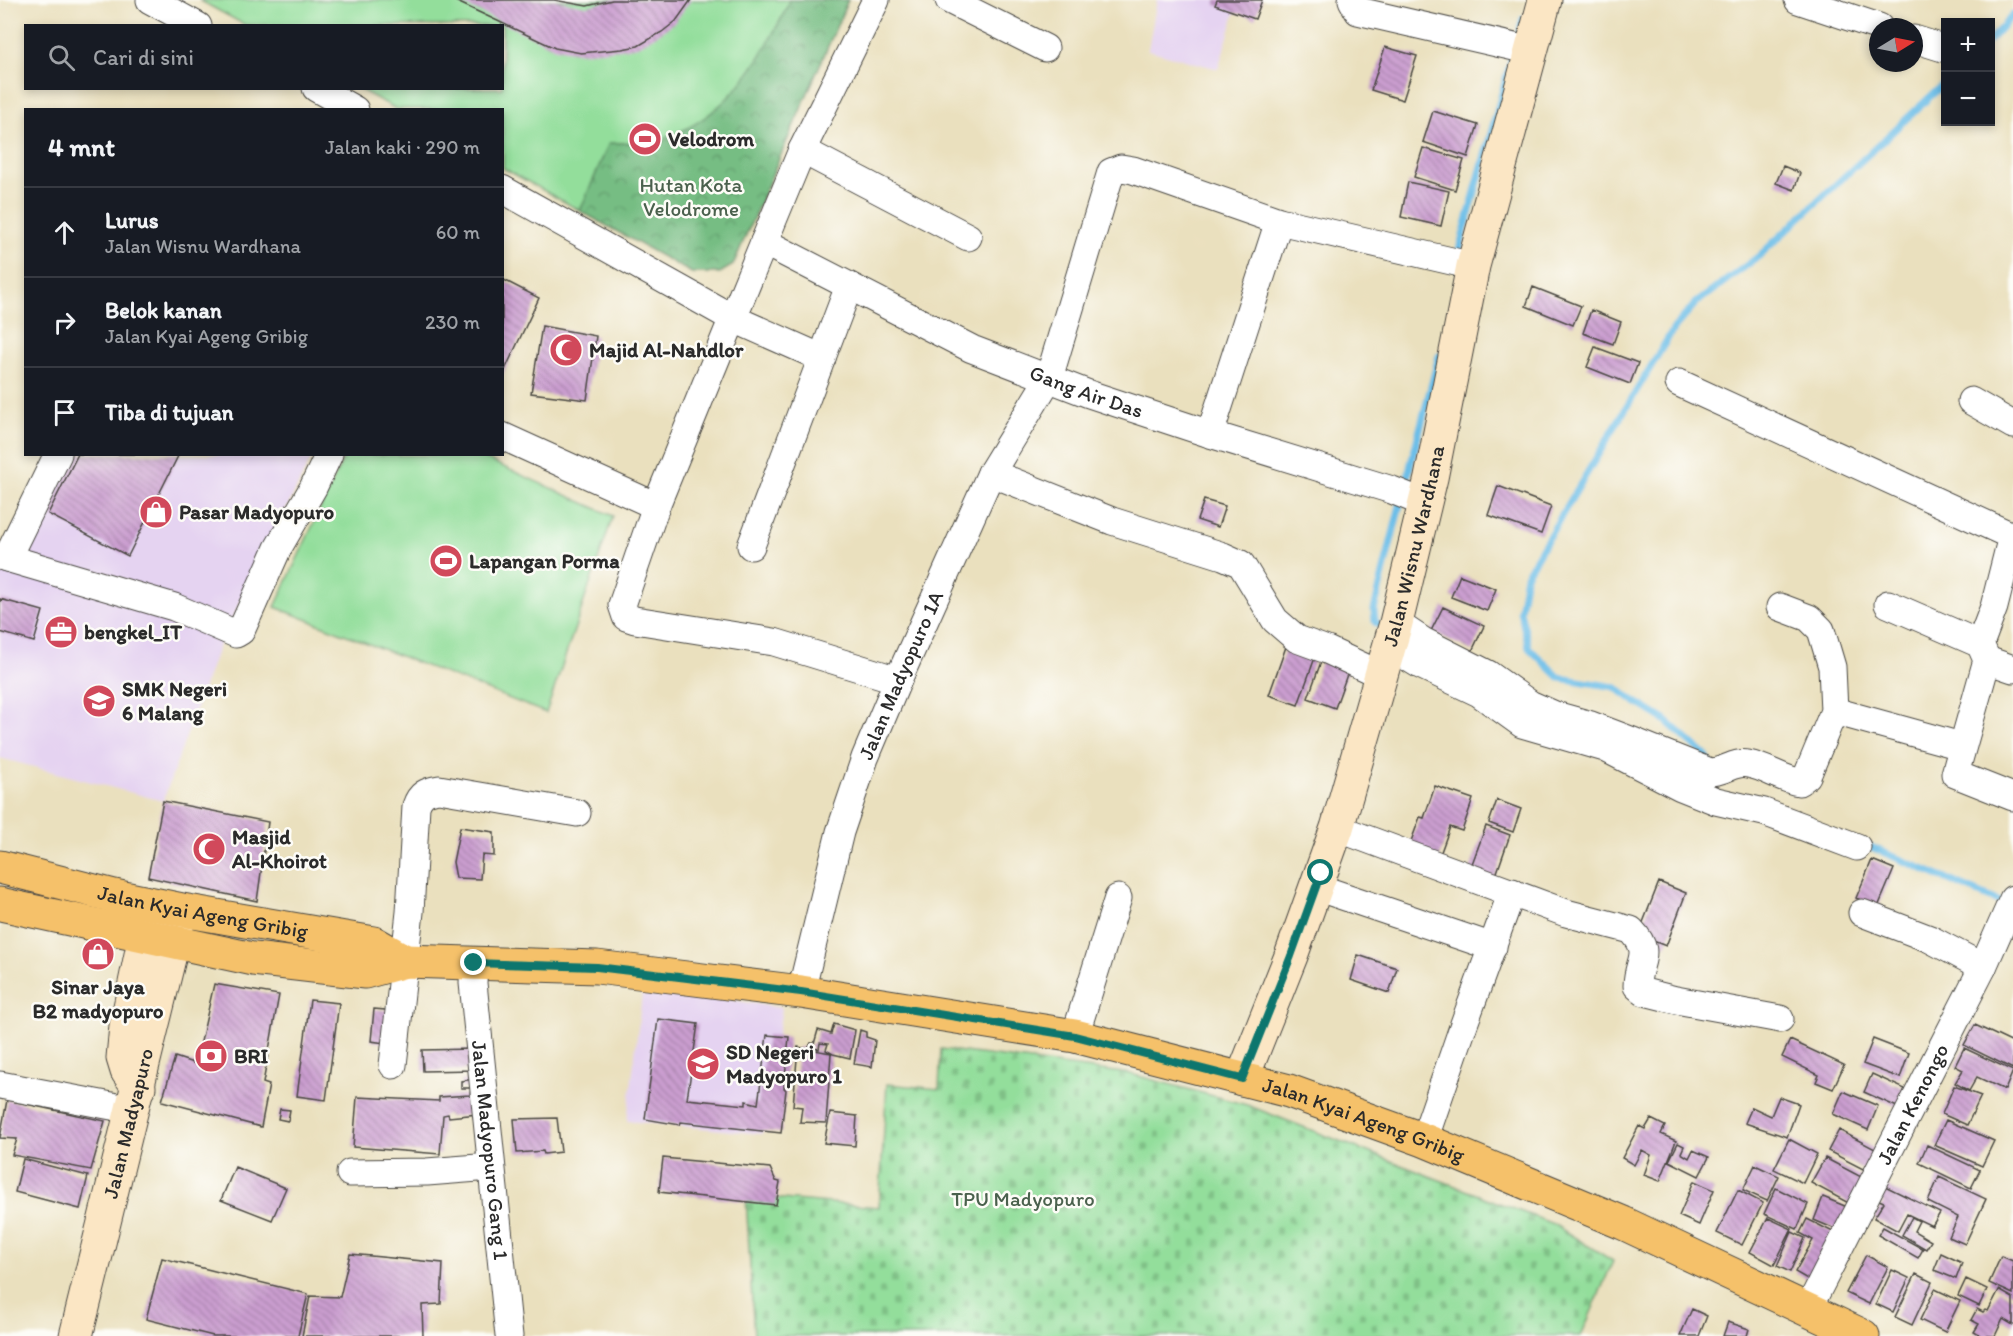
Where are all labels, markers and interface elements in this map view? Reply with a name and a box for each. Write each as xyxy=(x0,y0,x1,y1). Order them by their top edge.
north arrow xyxy=(1869,18,1923,72)
map controls xyxy=(1941,18,1995,126)
button: + xyxy=(1941,18,1995,72)
search box xyxy=(24,24,504,90)
icon: search xyxy=(45,41,78,74)
text: Cari di sini xyxy=(93,44,194,71)
button: − xyxy=(1941,72,1995,126)
sports icon: Velodrom xyxy=(627,121,663,157)
place label: Velodrom xyxy=(668,126,754,151)
text: 4 mnt xyxy=(48,131,115,163)
text: Jalan kaki · 290 m xyxy=(325,135,480,159)
park label: Hutan Kota Velodrome xyxy=(640,172,743,221)
text: Lurus xyxy=(105,207,159,234)
icon: ahead xyxy=(48,216,81,249)
text: 60 m xyxy=(436,220,480,244)
text: Jalan Wisnu Wardhana xyxy=(105,234,301,258)
text: Belok kanan xyxy=(105,297,222,324)
icon: right xyxy=(48,306,81,339)
text: 230 m xyxy=(425,310,480,334)
text: Jalan Kyai Ageng Gribig xyxy=(105,324,308,348)
mosque icon: Majid Al-Nahdlor xyxy=(548,332,584,368)
place label: Majid Al-Nahdlor xyxy=(589,337,744,363)
street label: Gang Air Das xyxy=(1026,359,1146,423)
icon: arrive xyxy=(48,396,81,429)
text: Tiba di tujuan xyxy=(105,399,234,426)
street label: Jalan Wisnu Wardhana xyxy=(1377,443,1449,649)
shop icon: Pasar Madyopuro xyxy=(138,494,174,530)
place label: Pasar Madyopuro xyxy=(179,499,335,525)
sports icon: Lapangan Porma xyxy=(428,543,464,579)
place label: Lapangan Porma xyxy=(469,548,620,574)
street label: Jalan Madyopuro 1A xyxy=(853,586,949,763)
office icon: bengkel_IT xyxy=(43,614,79,650)
place label: bengkel_IT xyxy=(84,619,182,645)
place label: SMK Negeri 6 Malang xyxy=(122,676,227,726)
school or university icon: SMK Negeri 6 Malang xyxy=(81,683,117,719)
place label: Masjid Al-Khoirot xyxy=(231,824,327,873)
mosque icon: Masjid Al-Khoirot xyxy=(191,831,227,867)
route start xyxy=(1307,859,1333,885)
street label: Jalan Kyai Ageng Gribig xyxy=(95,879,310,943)
shop icon: Sinar Jaya B2 madyopuro xyxy=(80,936,116,972)
route end xyxy=(460,949,486,975)
place label: Sinar Jaya B2 madyopuro xyxy=(32,974,164,1024)
bank icon: BRI xyxy=(193,1038,229,1074)
street label: Jalan Madyopuro Gang 1 xyxy=(467,1039,514,1261)
place label: SD Negeri Madyopuro 1 xyxy=(726,1039,842,1089)
street label: Jalan Kenongo xyxy=(1871,1039,1954,1169)
place label: BRI xyxy=(234,1043,269,1068)
street label: Jalan Madyapuro xyxy=(97,1046,158,1201)
school or university icon: SD Negeri Madyopuro 1 xyxy=(685,1046,721,1082)
street label: Jalan Kyai Ageng Gribig xyxy=(1260,1072,1469,1168)
park label: TPU Madyopuro xyxy=(951,1186,1095,1211)

